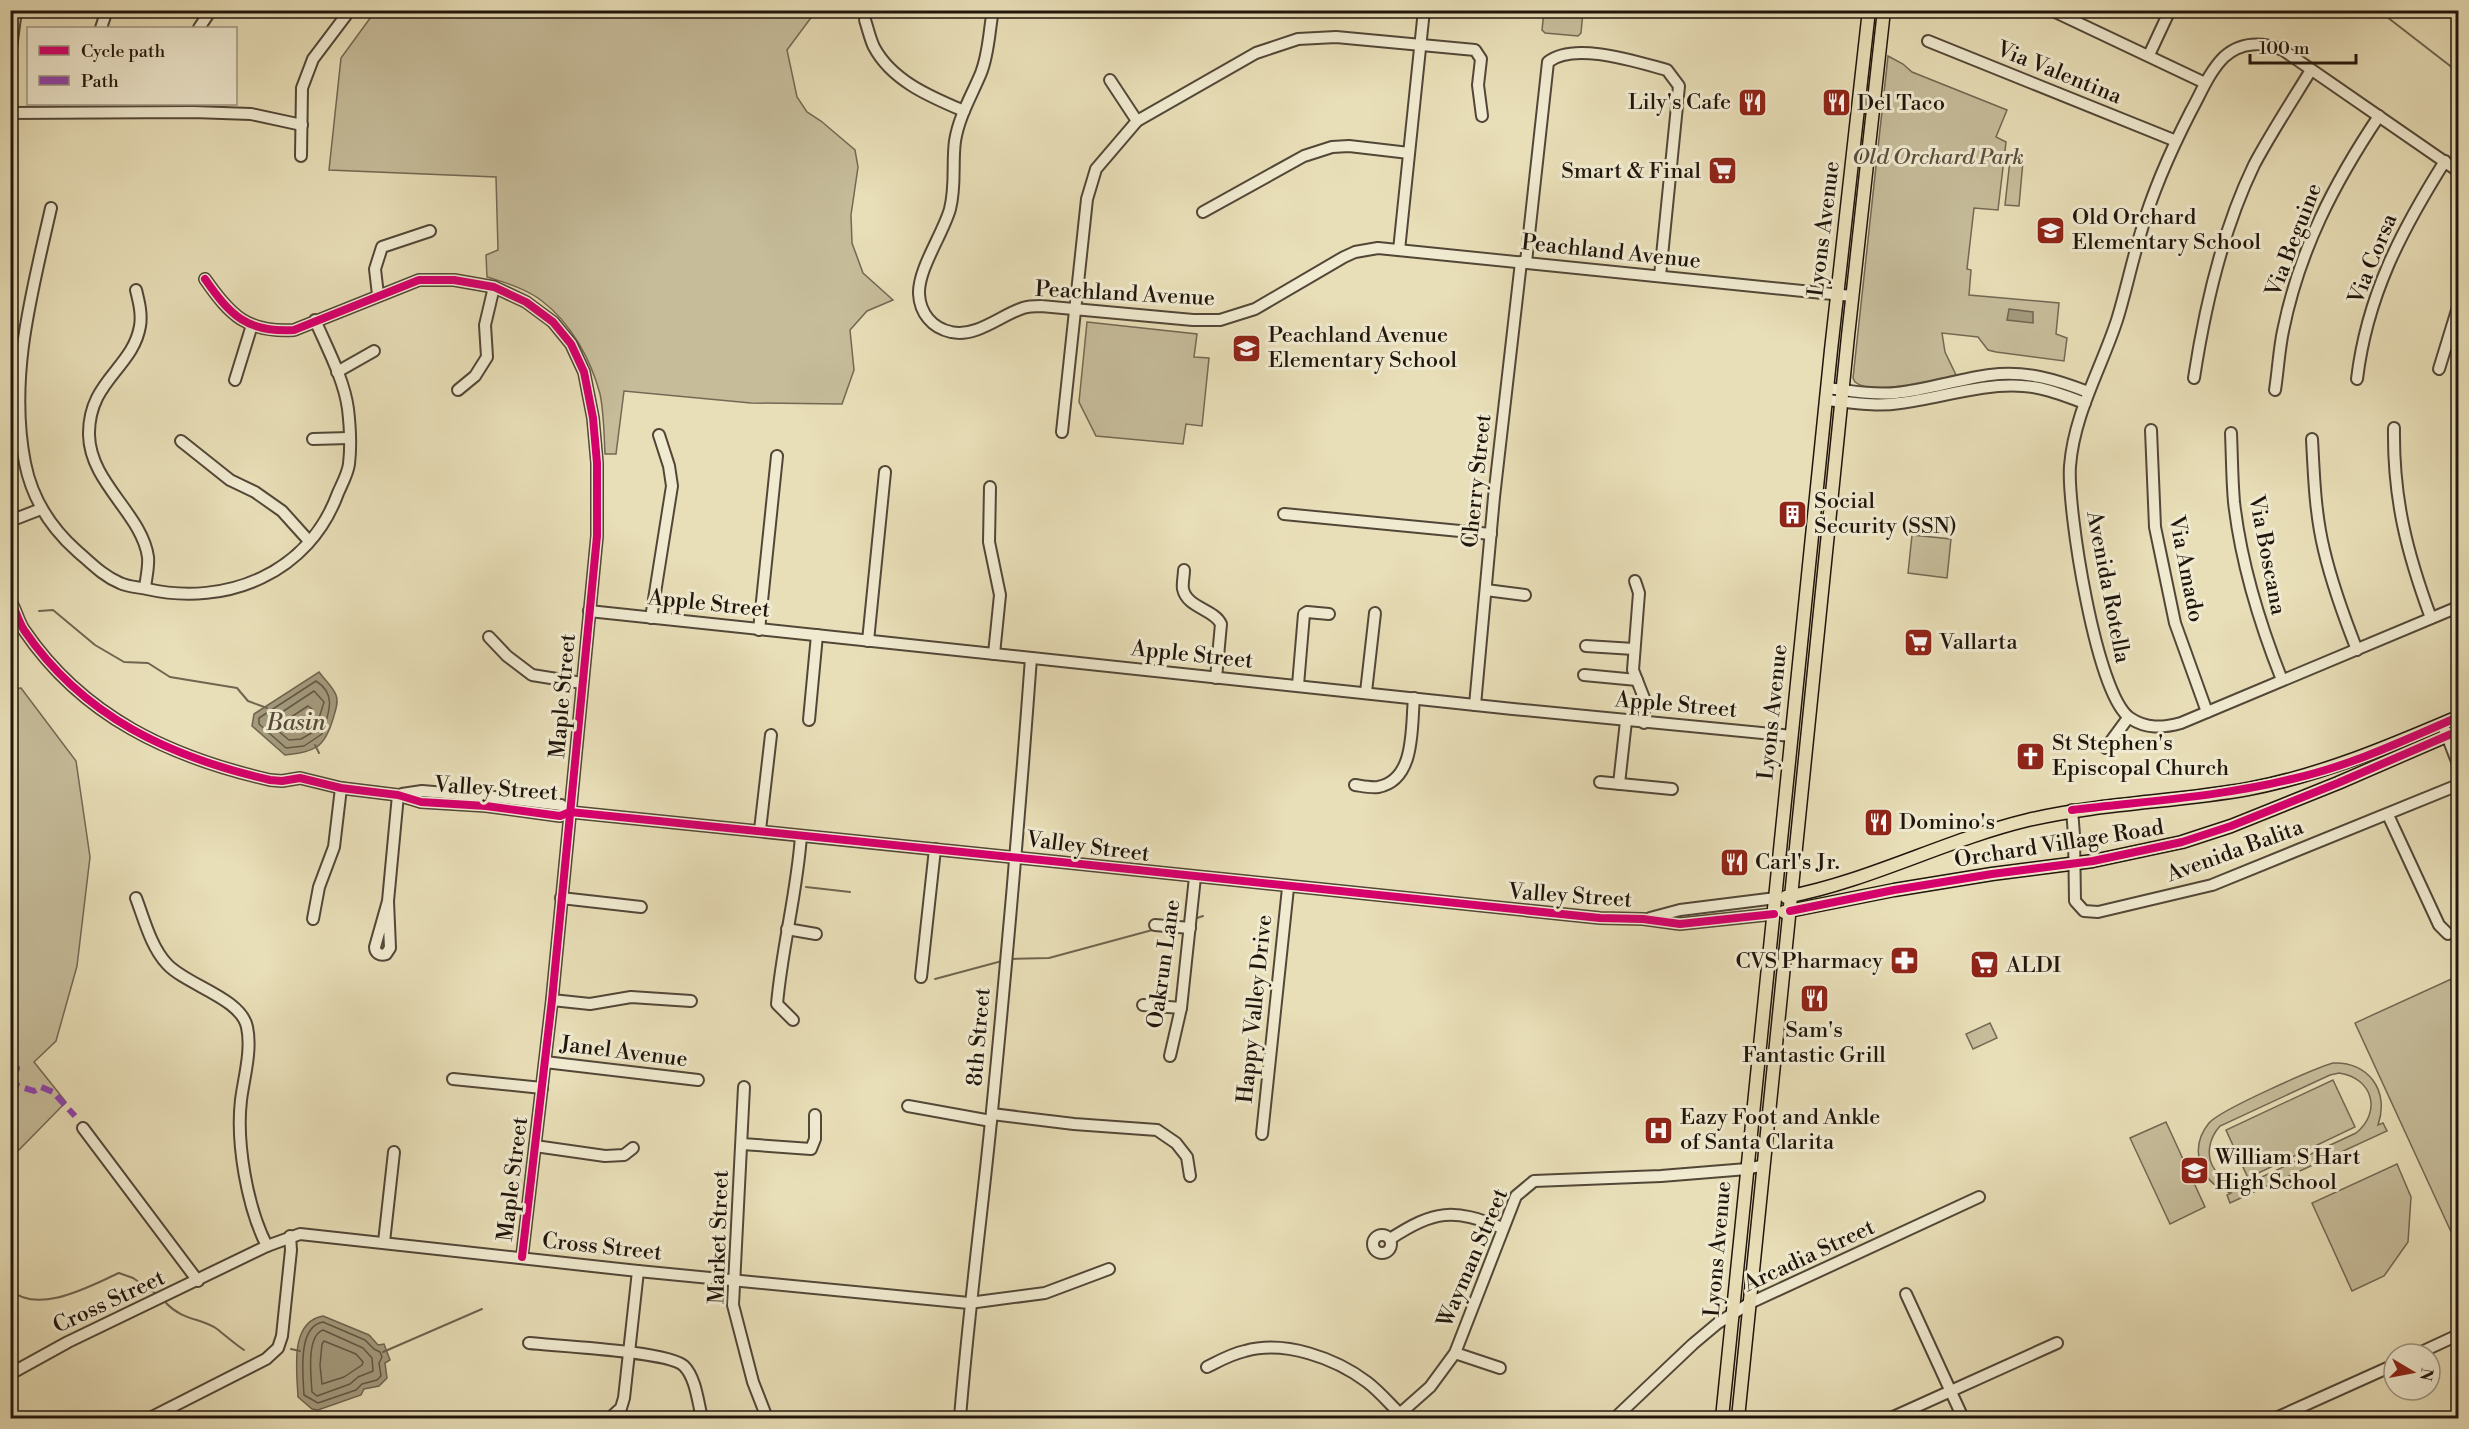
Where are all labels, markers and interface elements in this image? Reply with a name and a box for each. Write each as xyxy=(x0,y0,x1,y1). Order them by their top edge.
legend xyxy=(27,27,237,105)
scale bar xyxy=(2250,27,2356,65)
street label: Via Valentina xyxy=(1992,35,2126,111)
text: 100 m xyxy=(2259,37,2310,60)
text: Cycle path xyxy=(81,40,165,63)
text: Path xyxy=(81,70,119,93)
restaurant icon: Lily's Cafe xyxy=(1736,86,1768,118)
restaurant icon: Del Taco xyxy=(1820,87,1852,119)
place label: Lily's Cafe xyxy=(1628,89,1731,116)
place label: Del Taco xyxy=(1857,90,1945,117)
park label: Old Orchard Park xyxy=(1852,144,2024,171)
supermarket icon: Smart & Final xyxy=(1706,155,1738,187)
place label: Smart & Final xyxy=(1561,158,1701,185)
street label: Lyons Avenue xyxy=(1802,160,1846,298)
street label: Via Beguine xyxy=(2260,179,2328,302)
place label: Old Orchard Elementary School xyxy=(2072,204,2262,256)
street label: Via Corsa xyxy=(2342,209,2404,309)
school or university icon: Old Orchard Elementary School xyxy=(2035,214,2067,246)
street label: Peachland Avenue xyxy=(1520,229,1702,275)
street label: Peachland Avenue xyxy=(1034,276,1216,312)
place label: Peachland Avenue Elementary School xyxy=(1268,322,1458,374)
school or university icon: Peachland Avenue Elementary School xyxy=(1231,332,1263,364)
street label: Cherry Street xyxy=(1457,412,1497,549)
place label: Social Security (SSN) xyxy=(1814,488,1957,540)
street label: Via Boscana xyxy=(2242,492,2292,618)
building icon: Social Security (SSN) xyxy=(1777,498,1809,530)
street label: Avenida Rotella xyxy=(2080,508,2136,666)
street label: Via Amado xyxy=(2162,513,2210,624)
street label: Apple Street xyxy=(646,584,771,624)
supermarket icon: Vallarta xyxy=(1902,626,1934,658)
place label: Vallarta xyxy=(1938,629,2018,656)
street label: Maple Street xyxy=(544,632,582,760)
street label: Apple Street xyxy=(1129,635,1254,675)
street label: Lyons Avenue xyxy=(1752,643,1794,781)
street label: Apple Street xyxy=(1613,686,1738,724)
water label: Basin xyxy=(265,708,326,738)
place label: St Stephen's Episcopal Church xyxy=(2052,730,2229,782)
church icon: St Stephen's Episcopal Church xyxy=(2015,740,2047,772)
street label: Valley Street xyxy=(432,771,559,807)
restaurant icon: Domino's xyxy=(1862,806,1894,838)
place label: Domino's xyxy=(1899,809,1995,836)
street label: Avenida Balita xyxy=(2162,813,2308,889)
street label: Orchard Village Road xyxy=(1952,814,2166,874)
street label: Valley Street xyxy=(1024,826,1151,868)
restaurant icon: Carl's Jr. xyxy=(1718,846,1750,878)
place label: Carl's Jr. xyxy=(1755,849,1840,876)
street label: Valley Street xyxy=(1506,878,1633,914)
street label: Oakrun Lane xyxy=(1142,898,1186,1030)
street label: Happy Valley Drive xyxy=(1232,913,1278,1105)
pharmacy icon: CVS Pharmacy xyxy=(1888,945,1920,977)
place label: CVS Pharmacy xyxy=(1736,948,1883,975)
supermarket icon: ALDI xyxy=(1969,949,2001,981)
place label: ALDI xyxy=(2005,952,2062,979)
restaurant icon: Sam's Fantastic Grill xyxy=(1798,982,1830,1014)
street label: 8th Street xyxy=(961,986,997,1087)
place label: Sam's Fantastic Grill xyxy=(1742,1017,1886,1069)
street label: Janel Avenue xyxy=(558,1031,689,1073)
place label: Eazy Foot and Ankle of Santa Clarita xyxy=(1680,1104,1880,1156)
hospital icon: Eazy Foot and Ankle of Santa Clarita xyxy=(1643,1114,1675,1146)
street label: Maple Street xyxy=(492,1115,534,1243)
place label: William S Hart High School xyxy=(2214,1144,2361,1196)
school or university icon: William S Hart High School xyxy=(2178,1154,2210,1186)
street label: Market Street xyxy=(703,1169,735,1305)
street label: Lyons Avenue xyxy=(1699,1180,1737,1318)
street label: Wayman Street xyxy=(1431,1184,1514,1332)
street label: Arcadia Street xyxy=(1738,1214,1879,1299)
street label: Cross Street xyxy=(541,1227,663,1267)
street label: Cross Street xyxy=(49,1264,169,1340)
north arrow xyxy=(2382,1342,2442,1402)
text: N xyxy=(2415,1366,2437,1383)

